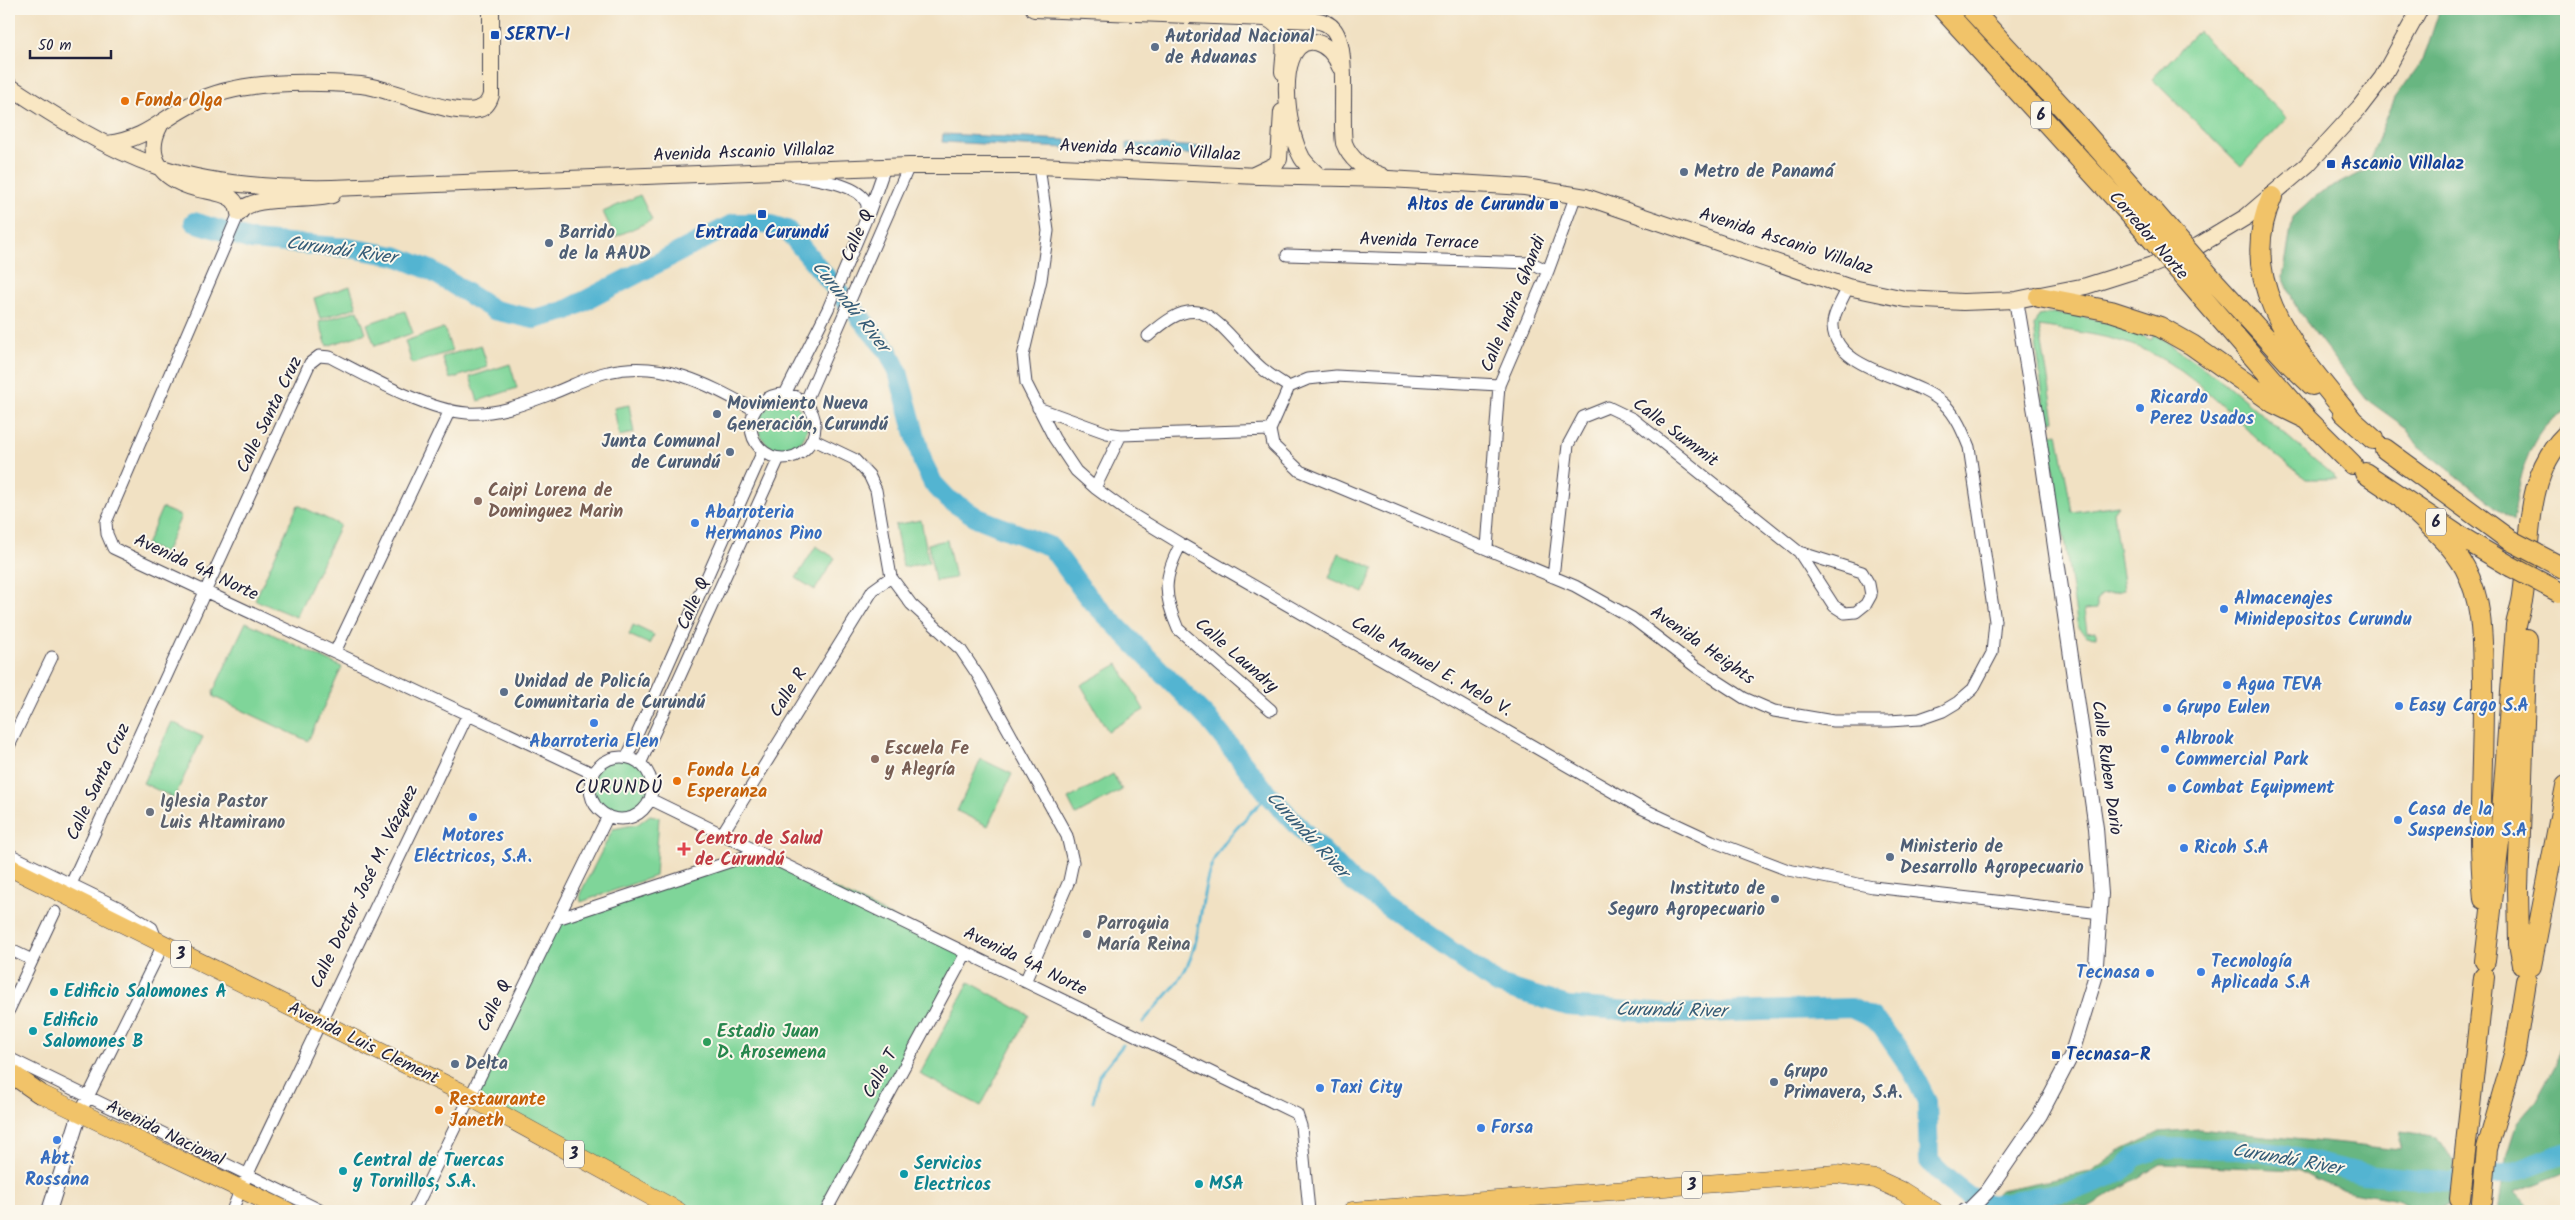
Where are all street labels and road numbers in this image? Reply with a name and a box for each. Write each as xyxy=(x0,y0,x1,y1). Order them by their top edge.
road number: 6 xyxy=(2031,102,2051,128)
street label: Avenida Ascanio Villalaz xyxy=(1059,132,1241,170)
street label: Avenida Ascanio Villalaz xyxy=(653,135,835,171)
street label: Corredor Norte xyxy=(2101,185,2195,287)
street label: Avenida Ascanio Villalaz xyxy=(1695,200,1877,284)
street label: Calle Q xyxy=(834,205,882,267)
street label: Avenida Terrace xyxy=(1359,225,1479,259)
street label: Calle Indira Ghandi xyxy=(1473,231,1555,377)
street label: Calle Santa Cruz xyxy=(229,352,311,478)
street label: Calle Summit xyxy=(1626,391,1725,476)
road number: 6 xyxy=(2426,508,2446,536)
street label: Avenida 4A Norte xyxy=(129,526,263,610)
street label: Calle Q xyxy=(670,573,718,635)
street label: Avenida Heights xyxy=(1644,599,1761,693)
street label: Calle Manuel E. Melo V. xyxy=(1345,609,1517,725)
street label: Calle Laundry xyxy=(1188,611,1285,701)
street label: Calle R xyxy=(762,662,816,724)
street label: Calle Ruben Dario xyxy=(2082,699,2130,837)
street label: Calle Santa Cruz xyxy=(59,718,139,846)
street label: Calle Doctor José M. Vázquez xyxy=(303,780,427,994)
street label: Avenida 4A Norte xyxy=(958,919,1092,1005)
road number: 3 xyxy=(171,941,191,968)
street label: Calle Q xyxy=(470,975,520,1037)
street label: Avenida Luis Clement xyxy=(282,995,444,1094)
street label: Calle T xyxy=(855,1043,907,1104)
street label: Avenida Nacional xyxy=(101,1093,230,1175)
road number: 3 xyxy=(564,1140,584,1168)
road number: 3 xyxy=(1682,1172,1702,1198)

